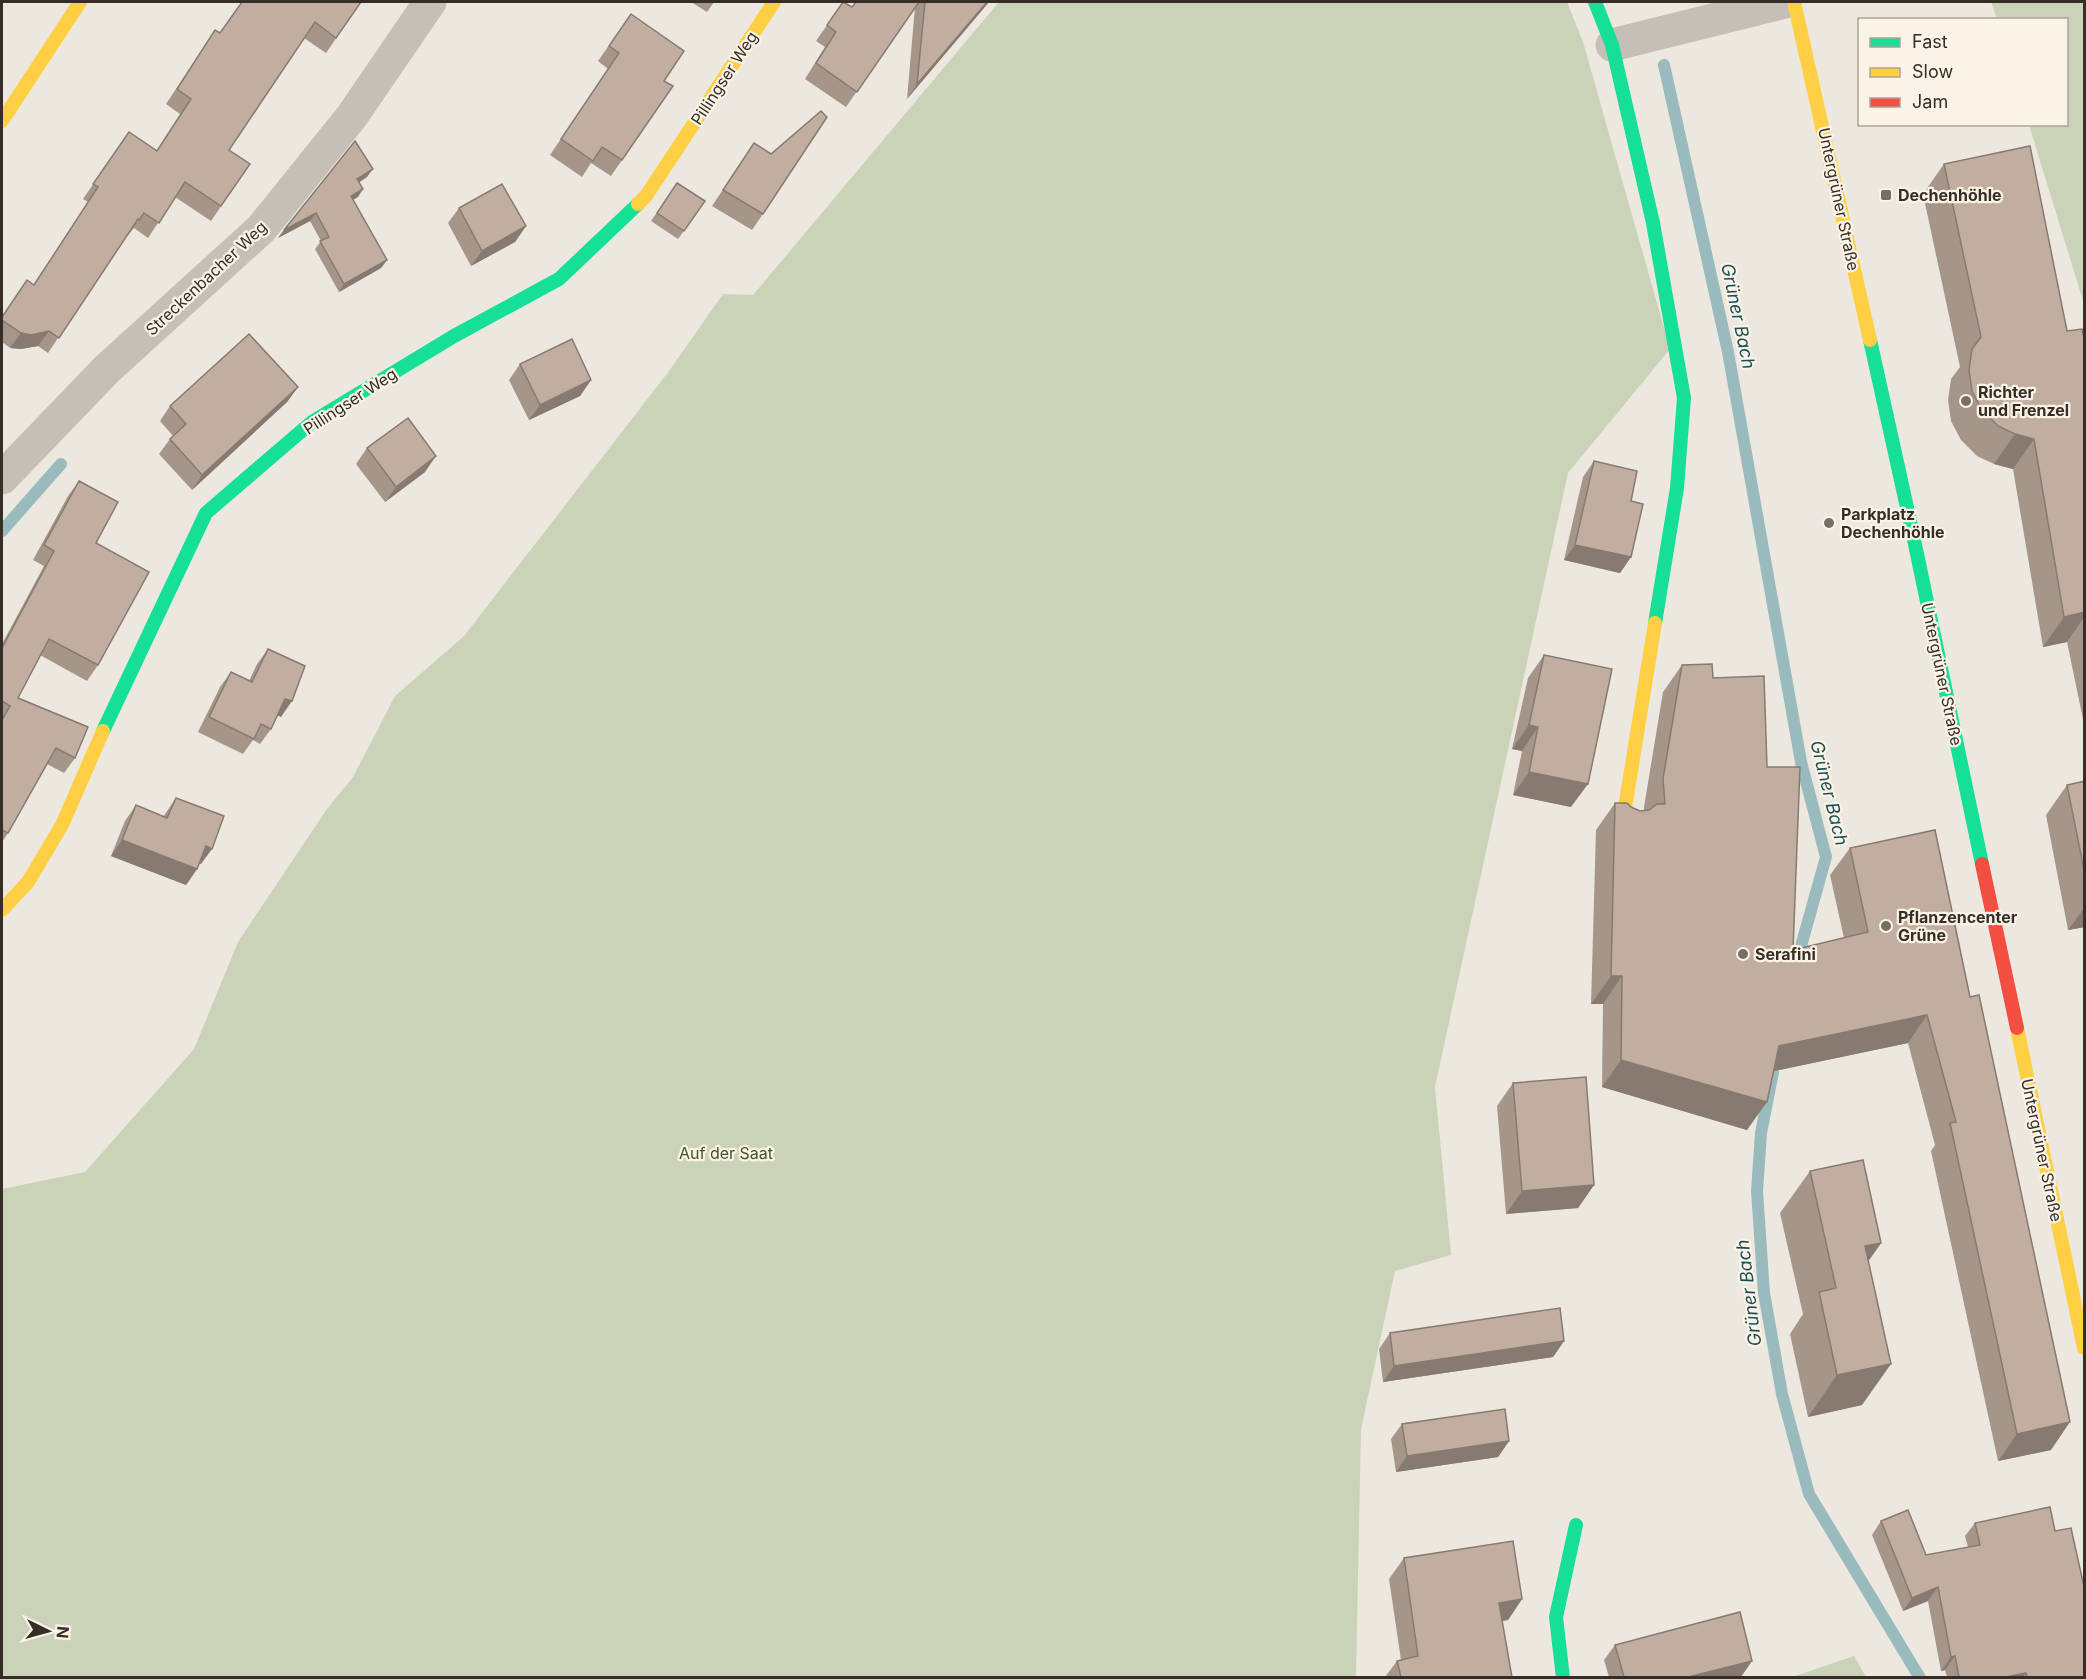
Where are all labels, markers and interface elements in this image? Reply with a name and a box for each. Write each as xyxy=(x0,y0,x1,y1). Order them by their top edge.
legend xyxy=(1858,18,2068,126)
street label: Pillingser Weg xyxy=(686,28,762,128)
text: Fast xyxy=(1912,31,1948,52)
text: Slow xyxy=(1912,61,1953,82)
text: Jam xyxy=(1912,91,1948,112)
street label: Untergrüner Straße xyxy=(1814,126,1864,272)
place label: Dechenhöhle xyxy=(1898,185,2002,205)
marker: Dechenhöhle xyxy=(1879,188,1893,202)
street label: Streckenbacher Weg xyxy=(141,217,271,339)
water label: Grüner Bach xyxy=(1717,261,1760,371)
street label: Pillingser Weg xyxy=(300,363,400,439)
place label: Richter und Frenzel xyxy=(1978,382,2069,420)
marker: Richter und Frenzel xyxy=(1959,394,1973,408)
place label: Parkplatz Dechenhöhle xyxy=(1841,504,1945,542)
marker: Parkplatz Dechenhöhle xyxy=(1822,516,1836,530)
street label: Untergrüner Straße xyxy=(1917,601,1967,747)
water label: Grüner Bach xyxy=(1806,738,1853,848)
place label: Pflanzencenter Grüne xyxy=(1898,907,2018,945)
marker: Pflanzencenter Grüne xyxy=(1879,919,1893,933)
place label: Serafini xyxy=(1755,944,1816,964)
marker: Serafini xyxy=(1736,947,1750,961)
street label: Untergrüner Straße xyxy=(2017,1077,2067,1223)
park label: Auf der Saat xyxy=(679,1143,773,1163)
water label: Grüner Bach xyxy=(1732,1238,1765,1348)
north arrow xyxy=(18,1601,78,1661)
text: N xyxy=(52,1625,73,1639)

